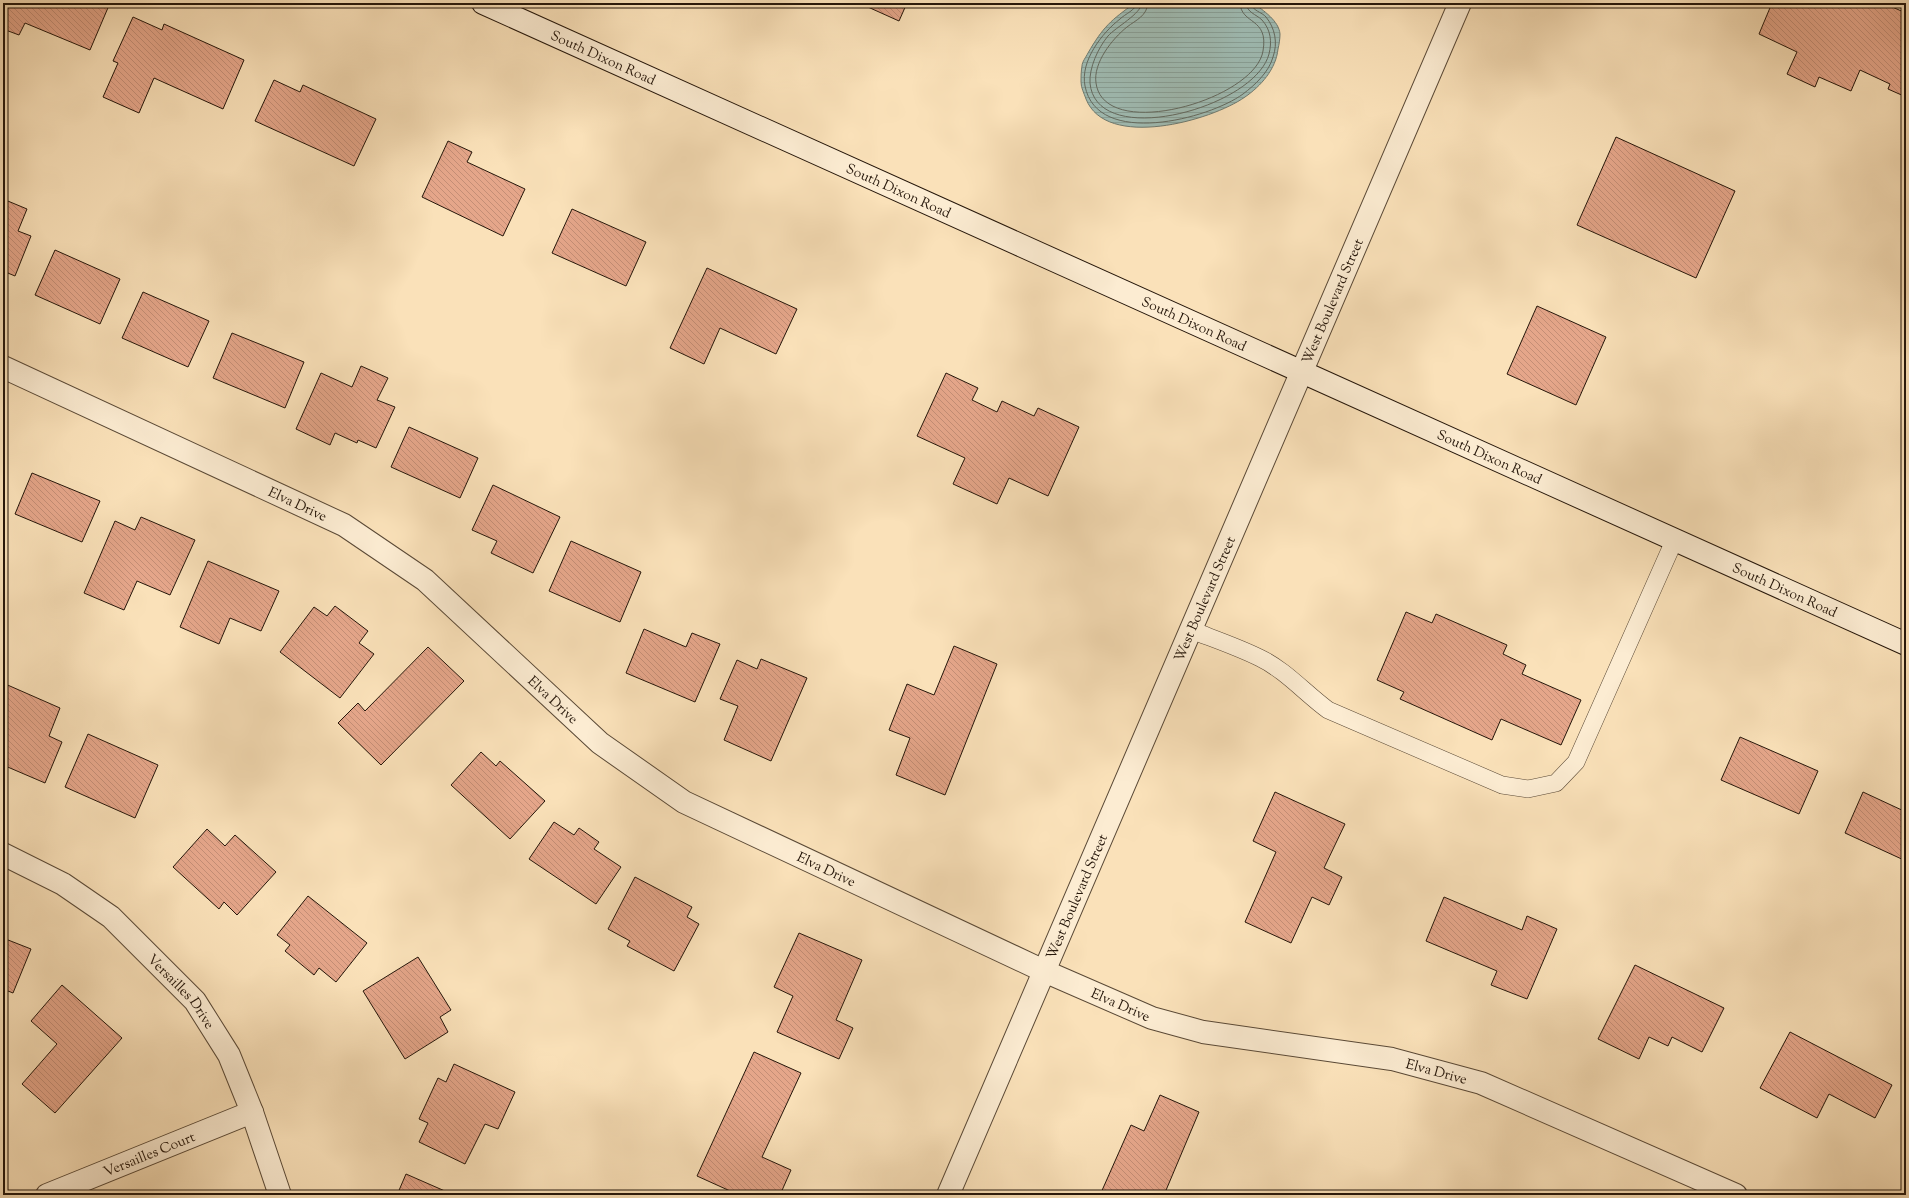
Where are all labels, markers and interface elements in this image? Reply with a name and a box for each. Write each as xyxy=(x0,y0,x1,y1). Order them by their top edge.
street label: South Dixon Road xyxy=(547,27,658,91)
street label: South Dixon Road xyxy=(842,160,954,225)
street label: West Boulevard Street xyxy=(1298,236,1370,368)
street label: South Dixon Road xyxy=(1138,293,1249,358)
street label: South Dixon Road xyxy=(1433,426,1545,491)
street label: Elva Drive xyxy=(264,483,330,528)
street label: West Boulevard Street xyxy=(1170,533,1242,665)
street label: South Dixon Road xyxy=(1728,559,1840,624)
street label: Elva Drive xyxy=(522,672,582,730)
street label: West Boulevard Street xyxy=(1042,831,1114,963)
street label: Elva Drive xyxy=(793,848,858,893)
street label: Versailles Drive xyxy=(142,951,218,1034)
street label: Elva Drive xyxy=(1087,985,1153,1028)
street label: Elva Drive xyxy=(1403,1055,1469,1091)
street label: Versailles Court xyxy=(101,1128,199,1183)

